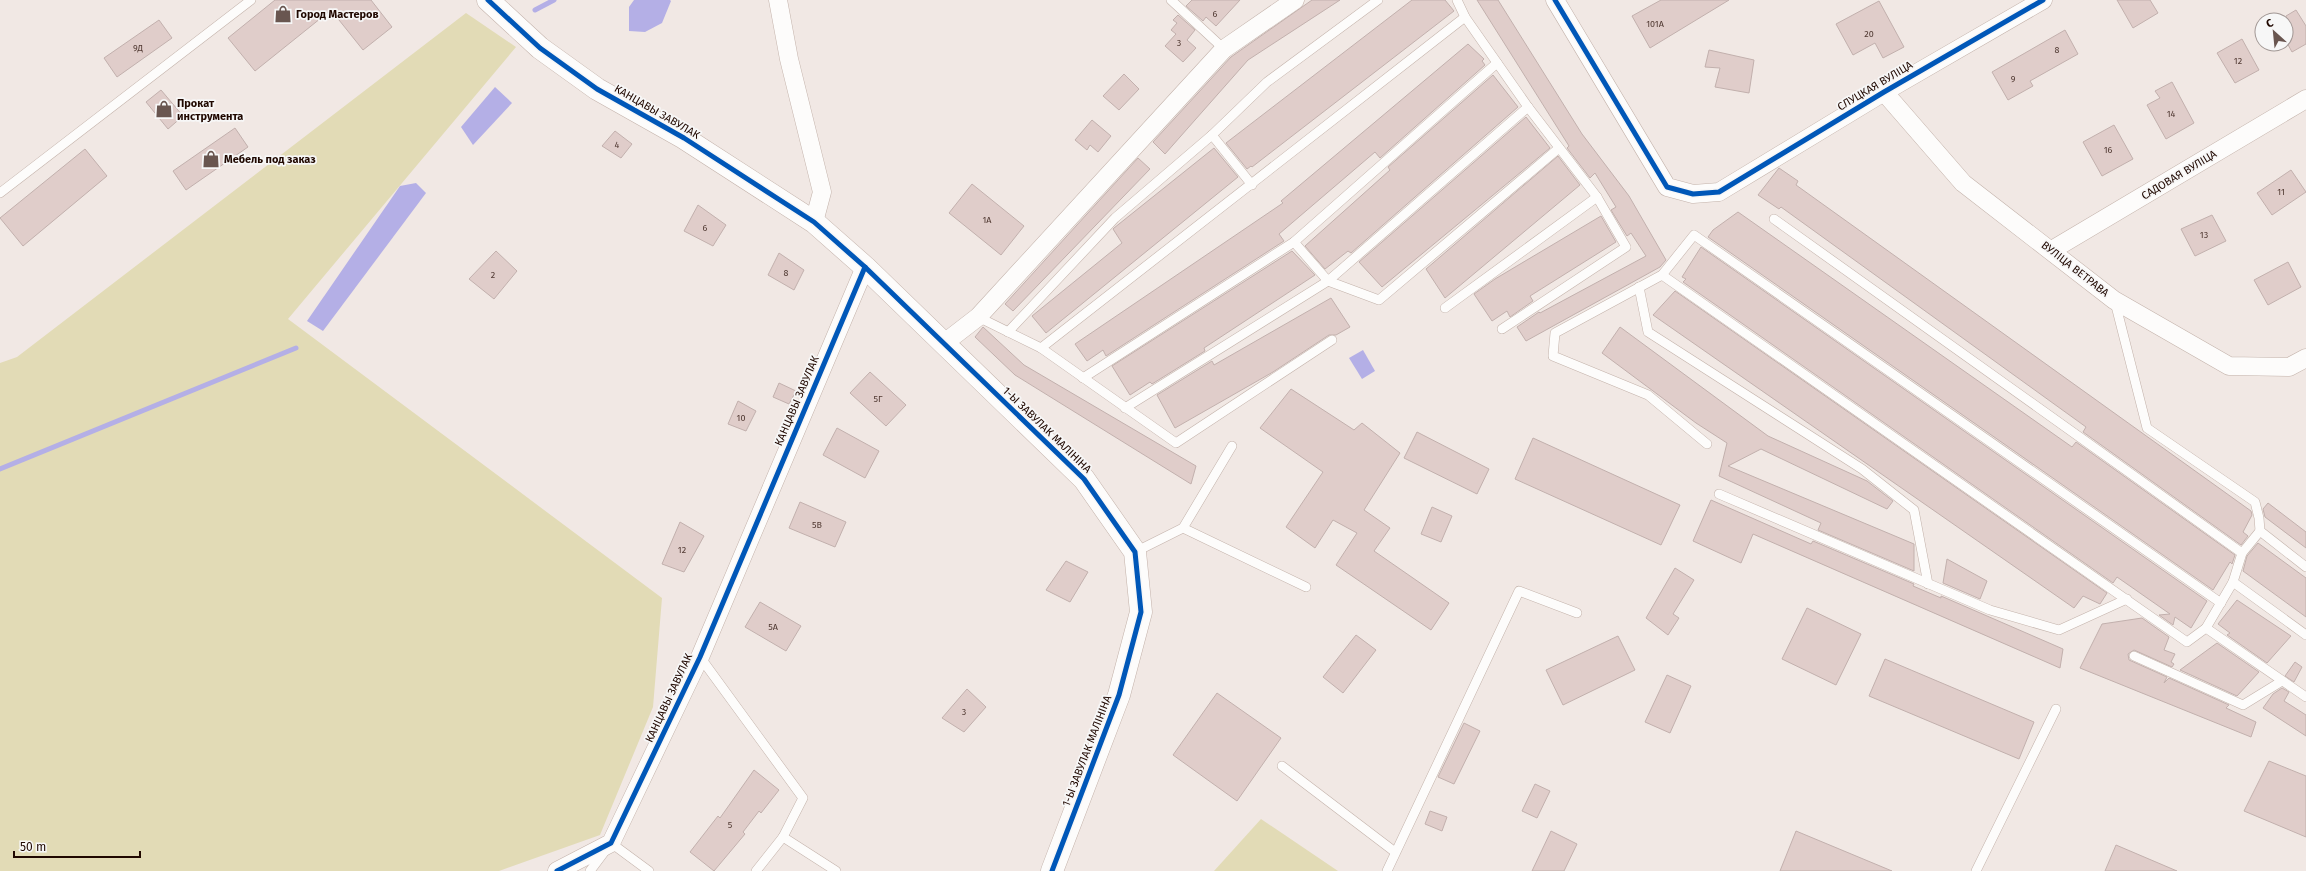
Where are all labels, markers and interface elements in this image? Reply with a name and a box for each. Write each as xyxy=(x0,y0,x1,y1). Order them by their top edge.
shop icon: Город Мастеров xyxy=(273,4,293,24)
place label: Город Мастеров xyxy=(296,8,379,21)
house number: 6 xyxy=(1213,9,1218,19)
north arrow xyxy=(2254,12,2294,52)
text: С xyxy=(2264,16,2276,31)
house number: 101А xyxy=(1646,19,1665,29)
house number: 20 xyxy=(1864,29,1874,39)
house number: 3 xyxy=(1177,38,1181,48)
house number: 9Д xyxy=(133,43,144,53)
house number: 8 xyxy=(2055,45,2060,55)
house number: 12 xyxy=(2234,56,2242,66)
street label: СЛУЦКАЯ ВУЛІЦА xyxy=(1835,58,1915,114)
house number: 9 xyxy=(2011,74,2016,84)
street label: КАНЦАВЫ ЗАВУЛАК xyxy=(612,82,703,142)
place label: Прокат инструмента xyxy=(177,97,243,123)
shop icon: Прокат инструмента xyxy=(154,99,174,119)
house number: 14 xyxy=(2167,109,2176,119)
house number: 4 xyxy=(615,140,620,150)
house number: 16 xyxy=(2104,145,2113,155)
street label: САДОВАЯ ВУЛІЦА xyxy=(2139,147,2220,203)
shop icon: Мебель под заказ xyxy=(201,149,221,169)
place label: Мебель под заказ xyxy=(224,153,316,166)
house number: 11 xyxy=(2277,187,2285,197)
house number: 1А xyxy=(982,215,992,225)
house number: 6 xyxy=(703,223,708,233)
house number: 13 xyxy=(2200,230,2208,240)
street label: ВУЛІЦА ВЕТРАВА xyxy=(2039,239,2112,300)
house number: 8 xyxy=(784,268,789,278)
house number: 2 xyxy=(491,270,495,280)
street label: КАНЦАВЫ ЗАВУЛАК xyxy=(772,354,822,448)
street label: 1-Ы ЗАВУЛАК МАЛІНІНА xyxy=(1000,384,1094,476)
house number: 5Г xyxy=(873,394,883,404)
house number: 10 xyxy=(737,413,745,423)
house number: 5В xyxy=(812,520,823,530)
house number: 12 xyxy=(678,545,686,555)
house number: 5А xyxy=(768,622,779,632)
street label: КАНЦАВЫ ЗАВУЛАК xyxy=(643,651,696,745)
street label: 1-Ы ЗАВУЛАК МАЛІНІНА xyxy=(1060,693,1114,808)
house number: 3 xyxy=(962,707,966,717)
house number: 5 xyxy=(728,820,733,830)
scale bar xyxy=(14,833,140,859)
text: 50 m xyxy=(20,840,46,854)

